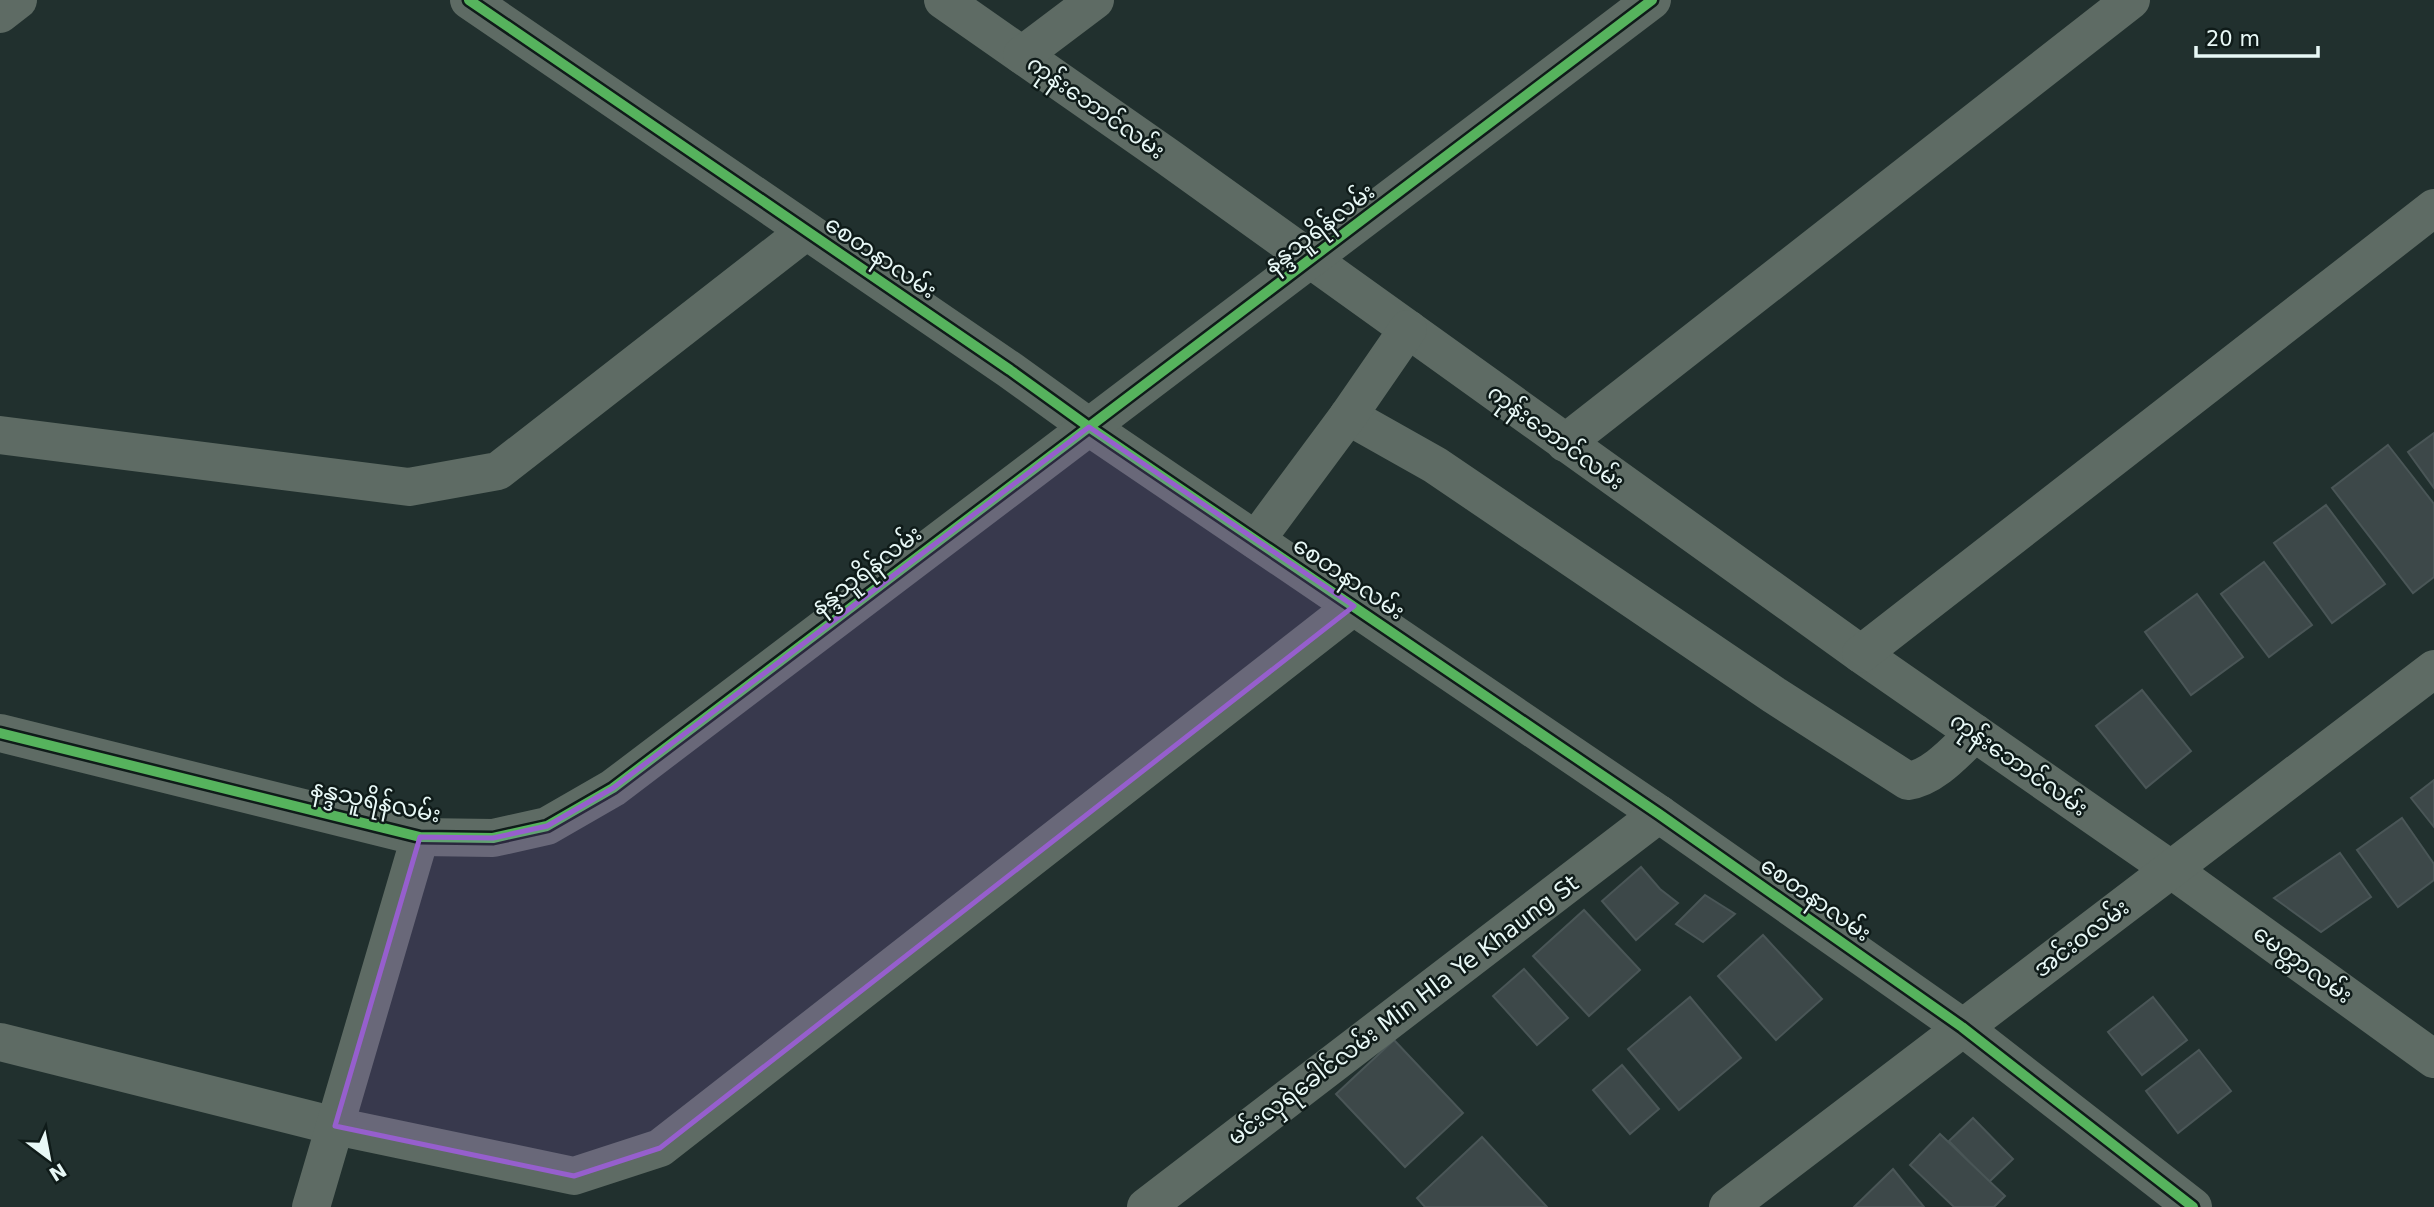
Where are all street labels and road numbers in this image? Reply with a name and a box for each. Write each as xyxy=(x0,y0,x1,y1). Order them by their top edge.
street label: ကုန်းဘောင်လမ်း xyxy=(1019,47,1171,169)
street label: နန္ဒသူရိန်လမ်း xyxy=(1257,176,1383,283)
street label: စေတနာလမ်း xyxy=(817,208,943,309)
street label: ကုန်းဘောင်လမ်း xyxy=(1479,377,1631,500)
street label: နန္ဒသူရိန်လမ်း xyxy=(804,518,930,625)
street label: စေတနာလမ်း xyxy=(1285,529,1411,630)
street label: ကုန်းဘောင်လမ်း xyxy=(1942,704,2094,826)
street label: နန္ဒသူရိန်လမ်း xyxy=(307,772,444,834)
street label: စေတနာလမ်း xyxy=(1752,849,1878,951)
street label: မင်းလှရဲခေါင်လမ်း Min Hla Ye Khaung St xyxy=(1221,867,1587,1155)
street label: အင်းဝလမ်း xyxy=(2026,891,2134,982)
street label: မေတ္တာလမ်း xyxy=(2245,917,2359,1013)

